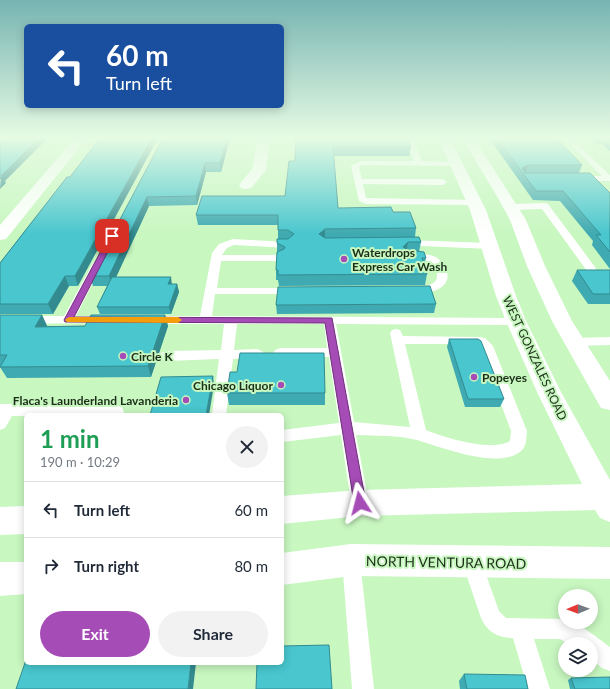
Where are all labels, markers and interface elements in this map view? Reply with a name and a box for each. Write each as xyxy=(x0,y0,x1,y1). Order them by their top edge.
text: 60 m xyxy=(106,38,169,72)
icon: left xyxy=(40,40,92,92)
text: Turn left xyxy=(106,72,172,94)
pin xyxy=(95,219,129,253)
icon: arrive xyxy=(101,225,123,247)
place label: Waterdrops Express Car Wash xyxy=(352,245,447,274)
marker: Waterdrops Express Car Wash xyxy=(339,254,349,264)
street label: WEST GONZALES ROAD xyxy=(500,294,570,422)
place label: Circle K xyxy=(131,349,173,364)
marker: Circle K xyxy=(118,351,128,361)
place label: Popeyes xyxy=(482,370,527,385)
marker: Popeyes xyxy=(469,372,479,382)
place label: Chicago Liquor xyxy=(193,378,274,393)
marker: Chicago Liquor xyxy=(276,380,286,390)
place label: Flaca's Launderland Lavanderia xyxy=(13,393,178,408)
marker: Flaca's Launderland Lavanderia xyxy=(181,395,191,405)
text: 1 min xyxy=(40,424,100,453)
button: close xyxy=(226,426,268,468)
text: 190 m · 10:29 xyxy=(40,454,120,470)
position arrow xyxy=(339,482,381,524)
icon: left xyxy=(40,499,62,521)
text: Turn left xyxy=(74,501,130,519)
text: 60 m xyxy=(234,501,268,519)
street label: NORTH VENTURA ROAD xyxy=(366,552,526,572)
icon: right xyxy=(40,555,62,577)
text: Turn right xyxy=(74,557,139,575)
text: 80 m xyxy=(234,557,268,575)
north arrow xyxy=(558,589,598,629)
map controls xyxy=(558,589,598,677)
button: Exit xyxy=(40,611,150,657)
button: Share xyxy=(158,611,268,657)
button: layers xyxy=(558,637,598,677)

